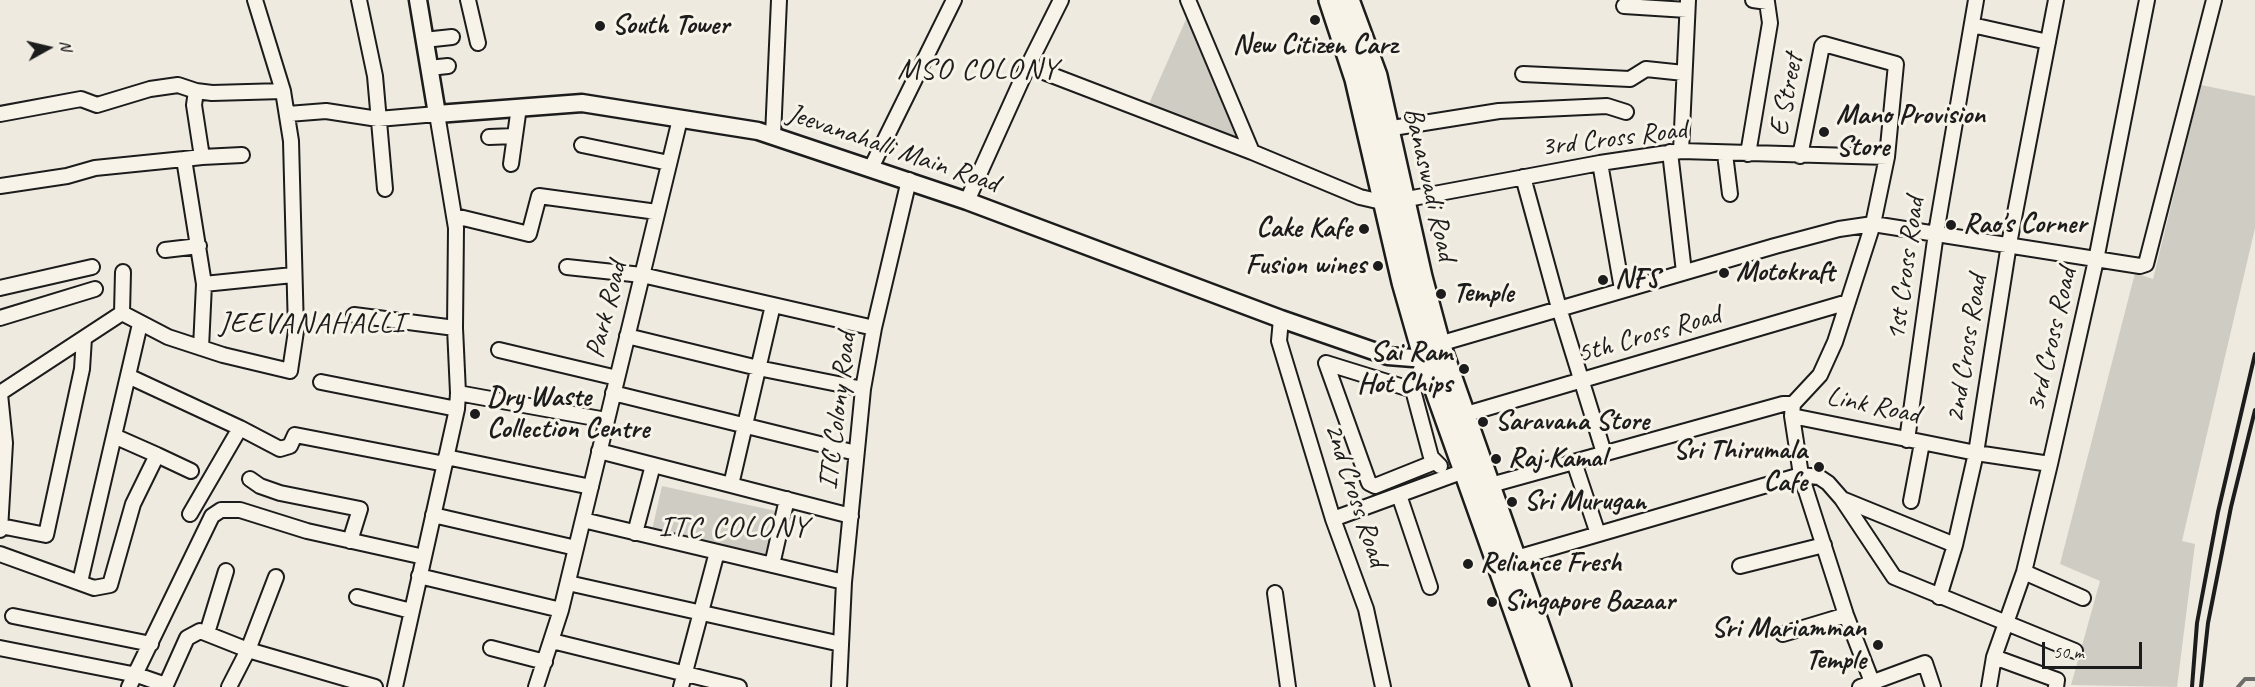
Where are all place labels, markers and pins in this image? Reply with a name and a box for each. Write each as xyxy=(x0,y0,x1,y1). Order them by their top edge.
place label: South Tower xyxy=(612,9,729,43)
marker: New Citizen Carz xyxy=(1308,13,1322,27)
marker: South Tower xyxy=(593,19,607,33)
place label: New Citizen Carz xyxy=(1233,29,1397,63)
place label: Mano Provision Store xyxy=(1836,99,1985,165)
marker: Mano Provision Store xyxy=(1817,125,1831,139)
place label: Rao's Corner xyxy=(1963,208,2086,242)
place label: Cake Kafe xyxy=(1256,212,1352,246)
marker: Rao's Corner xyxy=(1944,218,1958,232)
marker: Cake Kafe xyxy=(1357,222,1371,236)
place label: Fusion wines xyxy=(1246,249,1366,283)
place label: Motokraft xyxy=(1736,256,1835,290)
marker: Fusion wines xyxy=(1371,259,1385,273)
place label: NFS xyxy=(1615,263,1659,297)
marker: Motokraft xyxy=(1717,266,1731,280)
marker: NFS xyxy=(1596,273,1610,287)
place label: Temple xyxy=(1453,277,1514,311)
marker: Temple xyxy=(1434,287,1448,301)
place label: Sai Ram Hot Chips xyxy=(1357,336,1452,402)
marker: Sai Ram Hot Chips xyxy=(1457,362,1471,376)
place label: Dry Waste Collection Centre xyxy=(487,381,649,447)
place label: Saravana Store xyxy=(1495,405,1649,439)
marker: Dry Waste Collection Centre xyxy=(468,407,482,421)
marker: Saravana Store xyxy=(1476,415,1490,429)
place label: Sri Thirumala Cafe xyxy=(1673,434,1807,500)
place label: Raj Kamal xyxy=(1508,442,1606,476)
marker: Raj Kamal xyxy=(1489,452,1503,466)
marker: Sri Thirumala Cafe xyxy=(1812,460,1826,474)
place label: Sri Murugan xyxy=(1524,485,1646,519)
marker: Sri Murugan xyxy=(1505,495,1519,509)
place label: Reliance Fresh xyxy=(1480,547,1621,581)
marker: Reliance Fresh xyxy=(1461,557,1475,571)
place label: Singapore Bazaar xyxy=(1504,585,1675,619)
marker: Singapore Bazaar xyxy=(1485,595,1499,609)
place label: Sri Mariamman Temple xyxy=(1711,612,1866,678)
marker: Sri Mariamman Temple xyxy=(1871,638,1885,652)

